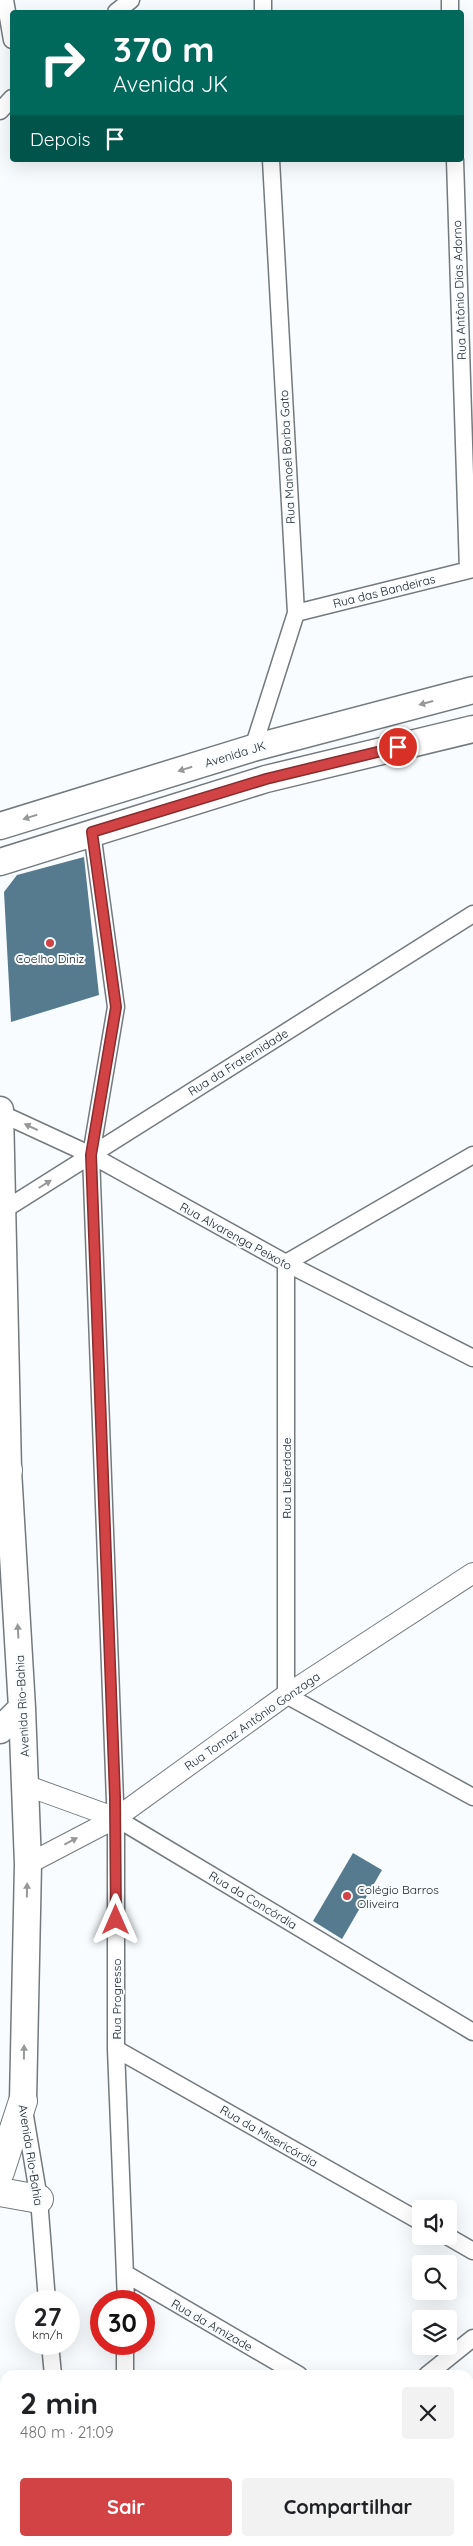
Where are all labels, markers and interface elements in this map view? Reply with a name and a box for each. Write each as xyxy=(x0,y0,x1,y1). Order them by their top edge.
text: 370 m xyxy=(113,27,215,71)
icon: right xyxy=(30,30,95,95)
text: Avenida JK xyxy=(113,70,228,98)
icon: arrive xyxy=(101,125,129,153)
text: Depois xyxy=(30,127,91,151)
street label: Rua Antônio Dias Adorno xyxy=(449,220,469,360)
street label: Rua Manoel Borba Gato xyxy=(276,390,298,524)
street label: Rua das Bandeiras xyxy=(331,571,437,611)
one-way arrow xyxy=(418,699,433,707)
pin xyxy=(377,726,419,768)
icon: arrive xyxy=(384,733,412,761)
street label: Avenida JK xyxy=(203,738,267,770)
one-way arrow xyxy=(177,765,192,773)
one-way arrow xyxy=(22,814,37,821)
marker: Coelho Diniz xyxy=(44,937,56,949)
place label: Coelho Diniz xyxy=(16,951,84,966)
street label: Rua da Fraternidade xyxy=(185,1025,291,1099)
one-way arrow xyxy=(23,1123,38,1131)
one-way arrow xyxy=(38,1179,52,1188)
street label: Rua Alvarenga Peixoto xyxy=(177,1199,295,1273)
street label: Rua Liberdade xyxy=(279,1437,294,1519)
one-way arrow xyxy=(13,1623,21,1639)
street label: Avenida Rio-Bahia xyxy=(12,1655,32,1757)
street label: Rua Tomaz Antônio Gonzaga xyxy=(181,1668,323,1774)
one-way arrow xyxy=(64,1837,78,1845)
street label: Rua da Concórdia xyxy=(206,1868,300,1932)
one-way arrow xyxy=(23,1882,31,1898)
place label: Colégio Barros Oliveira xyxy=(357,1882,439,1911)
marker: Colégio Barros Oliveira xyxy=(341,1890,353,1902)
position arrow xyxy=(89,1893,141,1945)
street label: Rua Progresso xyxy=(109,1958,124,2040)
one-way arrow xyxy=(20,2044,28,2060)
street label: Rua da Misericórdia xyxy=(218,2102,320,2170)
street label: Avenida Rio-Bahia xyxy=(16,2103,46,2207)
map controls xyxy=(412,2200,457,2355)
button: sound xyxy=(412,2200,457,2245)
button: search xyxy=(412,2255,457,2300)
speed limit sign: 30 xyxy=(90,2290,155,2355)
street label: Rua da Amizade xyxy=(169,2296,256,2354)
text: 27 xyxy=(34,2301,61,2332)
button: layers xyxy=(412,2310,457,2355)
text: km/h xyxy=(32,2327,63,2342)
text: 2 min xyxy=(20,2384,98,2422)
button: close xyxy=(402,2387,454,2439)
text: 480 m · 21:09 xyxy=(20,2422,114,2442)
button: Sair xyxy=(20,2478,232,2536)
button: Compartilhar xyxy=(242,2478,454,2536)

